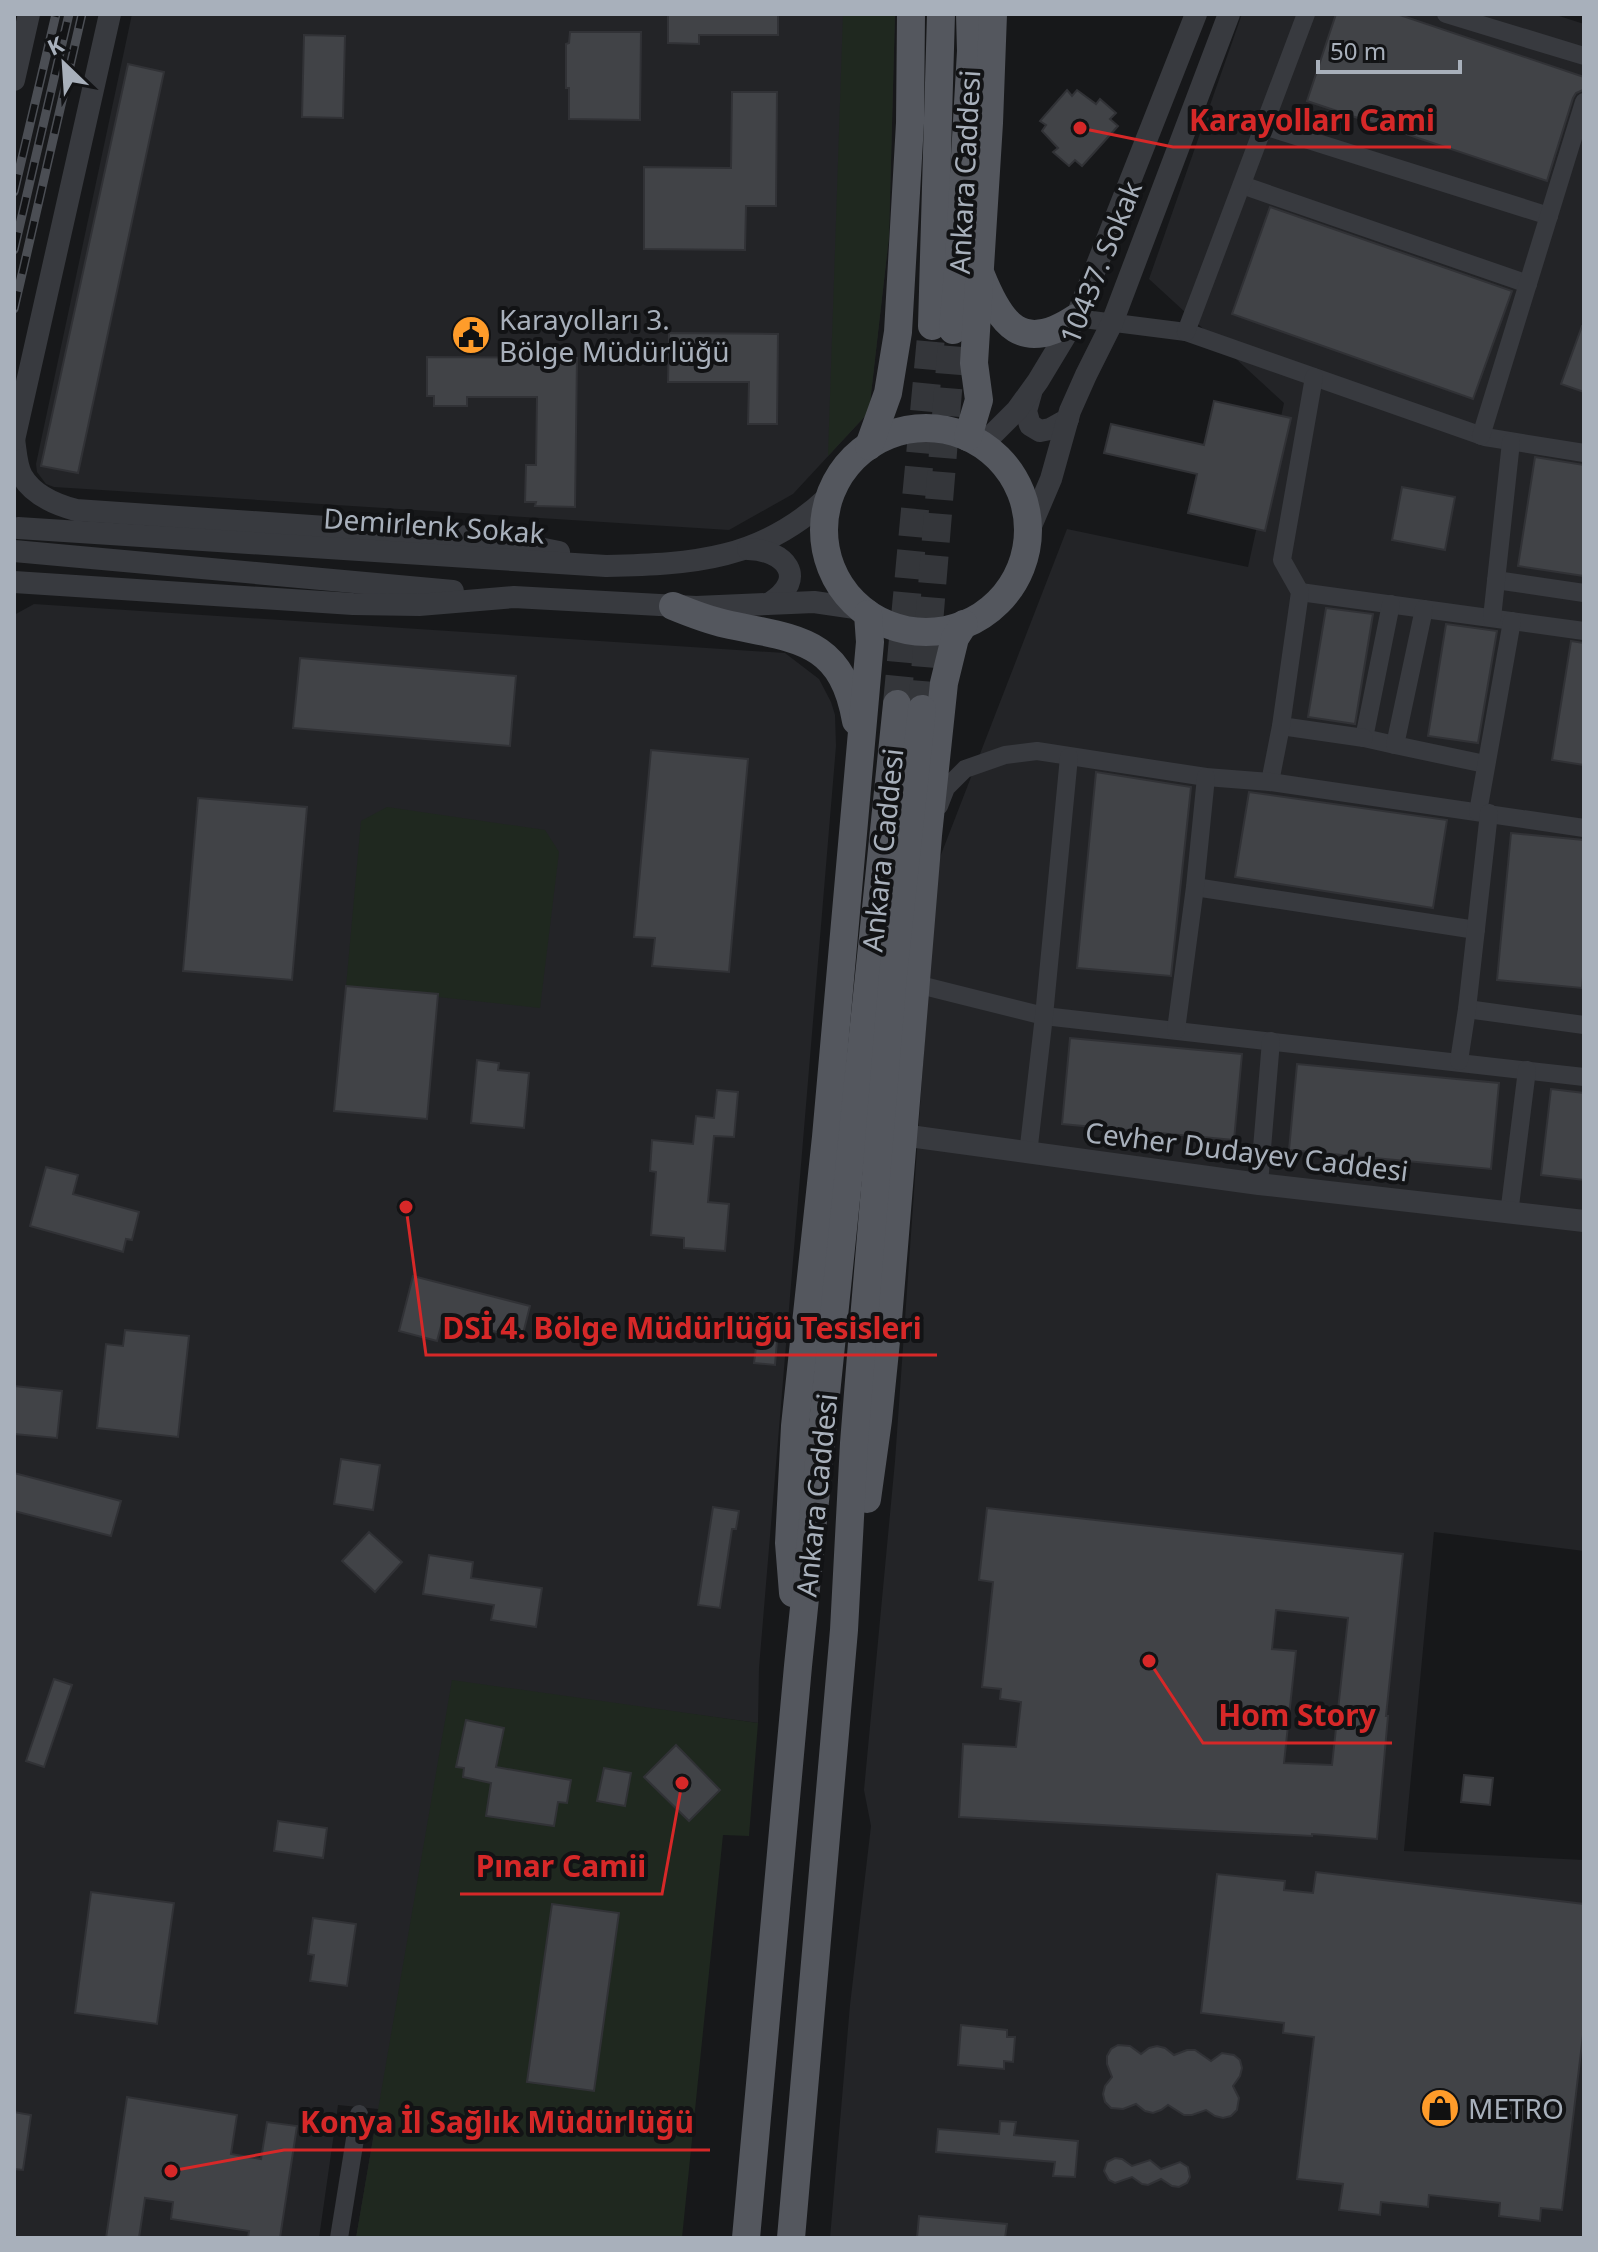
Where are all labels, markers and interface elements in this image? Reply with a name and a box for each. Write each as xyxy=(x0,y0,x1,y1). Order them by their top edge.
north arrow xyxy=(24,24,104,104)
scale bar xyxy=(1318,24,1460,74)
text: K xyxy=(42,28,68,62)
text: 50 m xyxy=(1330,34,1386,67)
street label: Ankara Caddesi xyxy=(940,69,988,275)
callout: Karayolları Cami xyxy=(1173,93,1451,147)
text: Karayolları Cami xyxy=(1189,99,1435,140)
street label: 10437. Sokak xyxy=(1050,175,1150,349)
place label: Karayolları 3. Bölge Müdürlüğü xyxy=(499,300,730,370)
public building icon: Karayolları 3. Bölge Müdürlüğü xyxy=(450,314,492,356)
street label: Demirlenk Sokak xyxy=(322,498,546,552)
street label: Ankara Caddesi xyxy=(852,747,912,953)
street label: Cevher Dudayev Caddesi xyxy=(1083,1112,1411,1190)
callout: DSİ 4. Bölge Müdürlüğü Tesisleri xyxy=(426,1301,937,1355)
text: DSİ 4. Bölge Müdürlüğü Tesisleri xyxy=(442,1307,922,1348)
street label: Ankara Caddesi xyxy=(786,1392,846,1598)
callout: Hom Story xyxy=(1203,1689,1392,1743)
text: Hom Story xyxy=(1218,1694,1377,1735)
callout: Pınar Camii xyxy=(460,1840,662,1894)
text: Pınar Camii xyxy=(476,1845,646,1886)
shop icon: METRO xyxy=(1419,2087,1461,2129)
place label: METRO xyxy=(1468,2089,1564,2127)
callout: Konya İl Sağlık Müdürlüğü xyxy=(284,2096,710,2150)
text: Konya İl Sağlık Müdürlüğü xyxy=(300,2101,694,2142)

